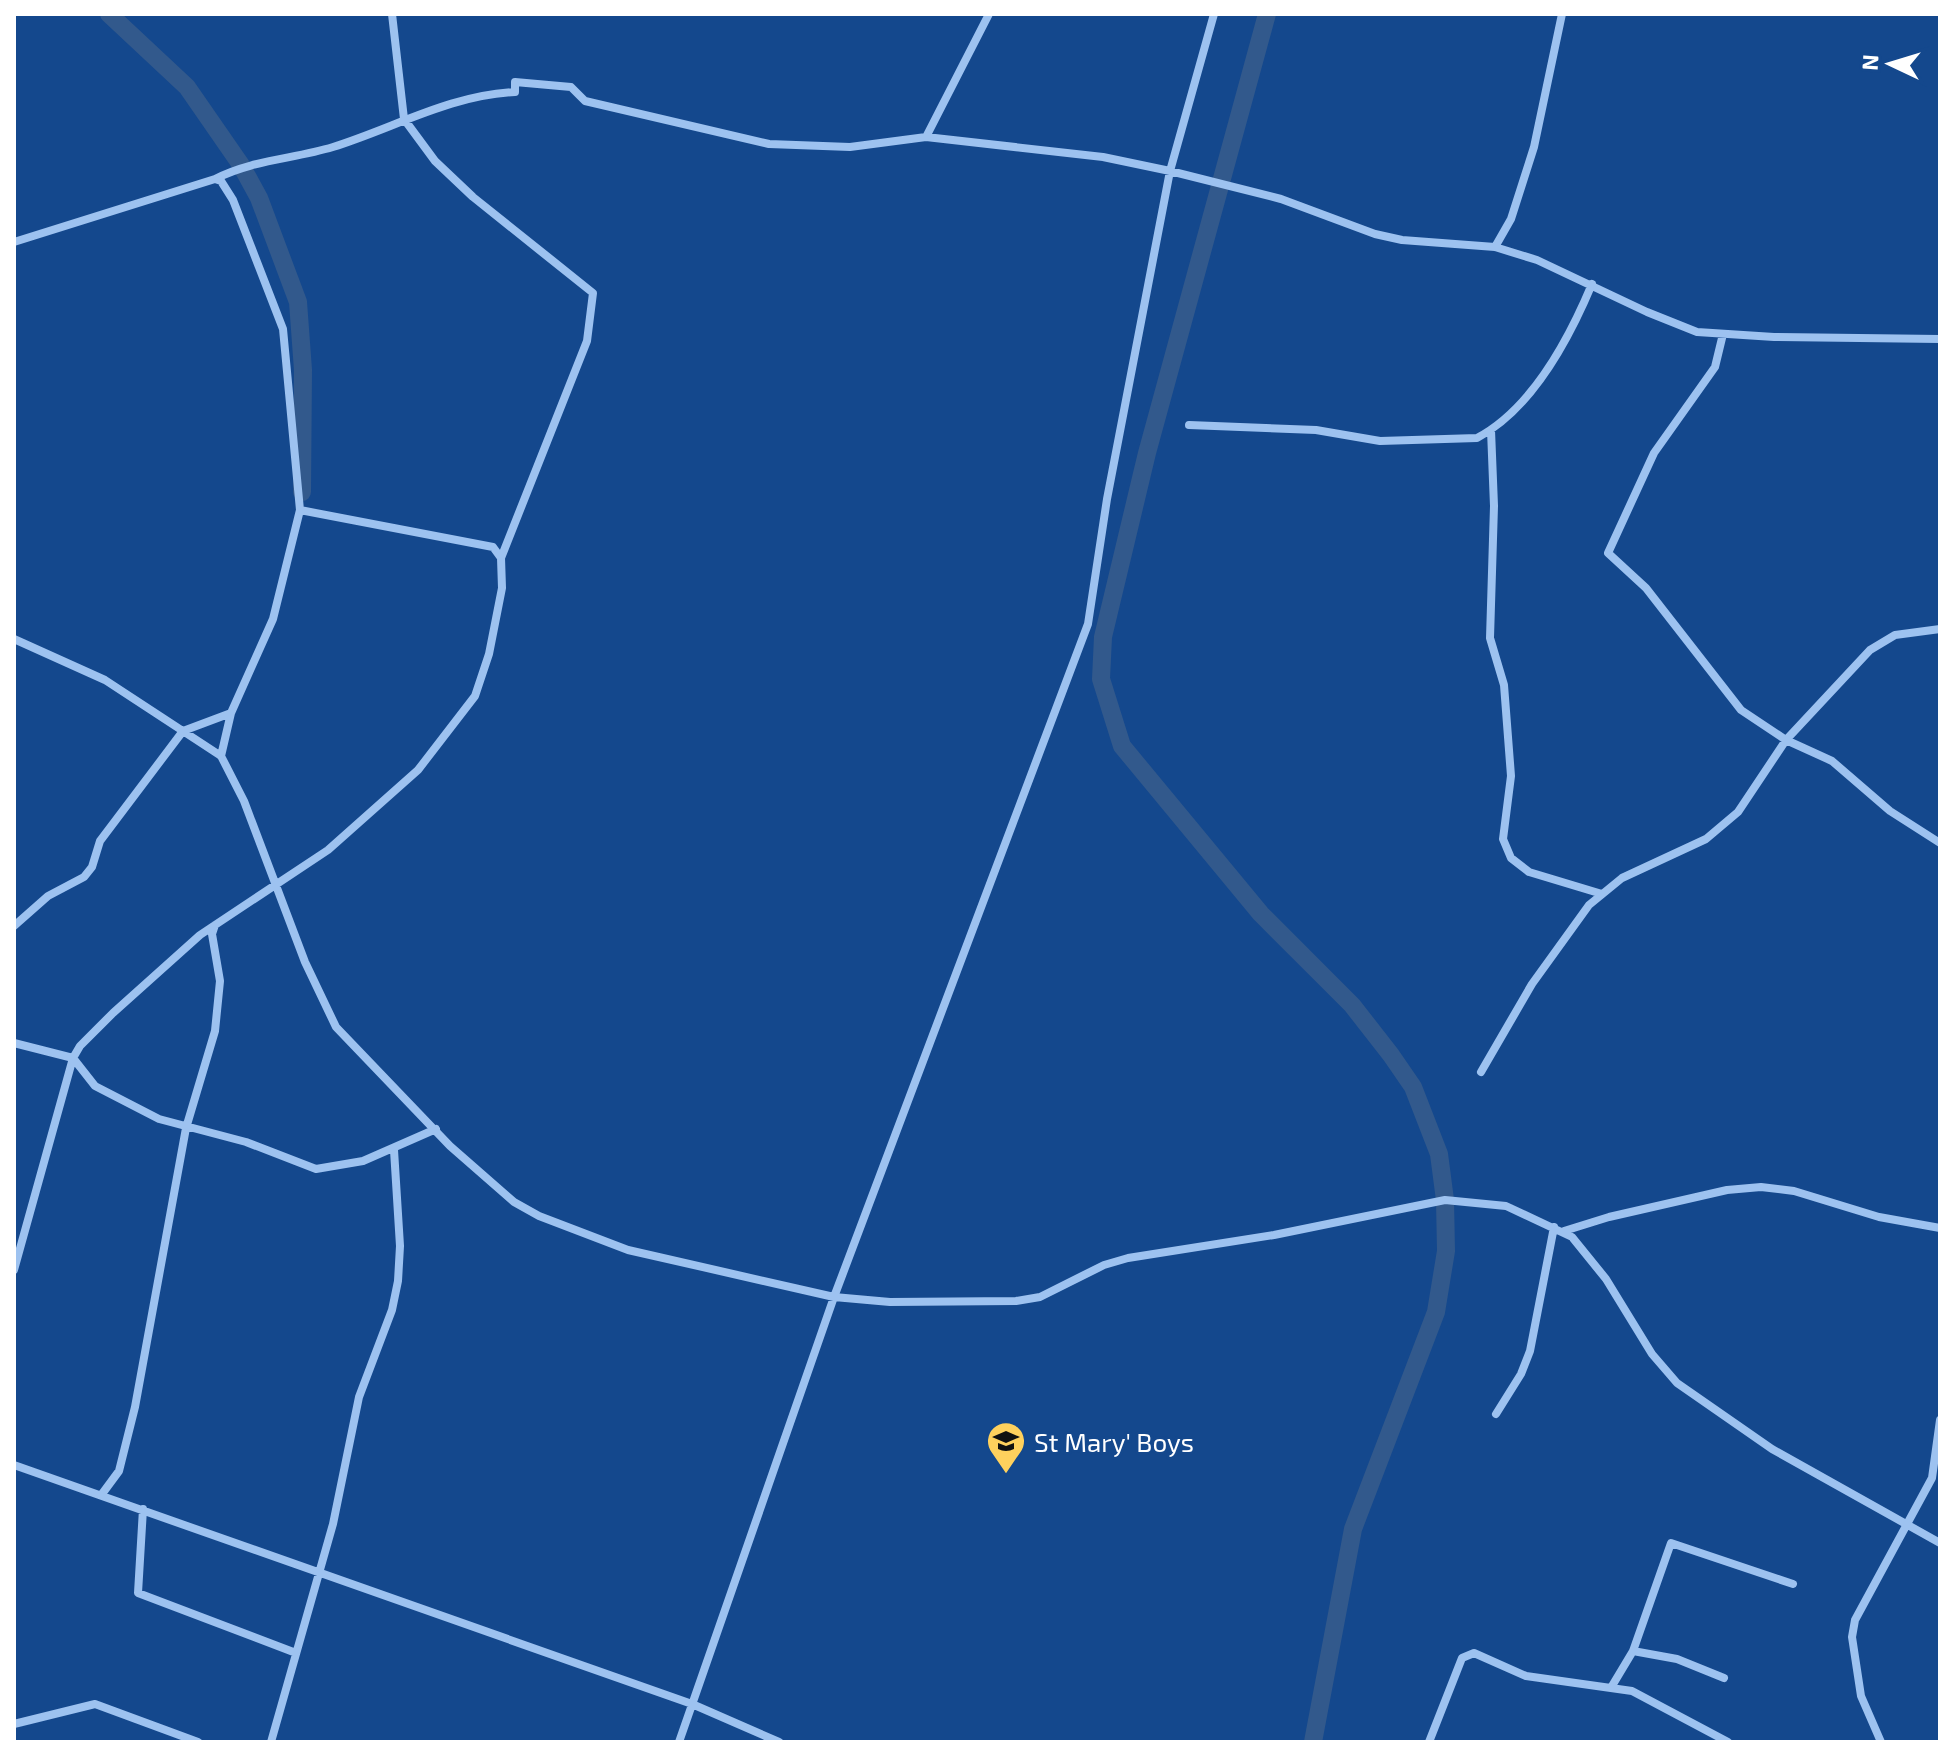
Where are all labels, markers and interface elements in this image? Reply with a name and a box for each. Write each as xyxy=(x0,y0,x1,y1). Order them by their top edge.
north arrow xyxy=(1850,24,1930,104)
text: N xyxy=(1856,54,1883,71)
school or university icon: St Mary' Boys xyxy=(985,1420,1027,1475)
place label: St Mary' Boys xyxy=(1034,1426,1194,1457)

